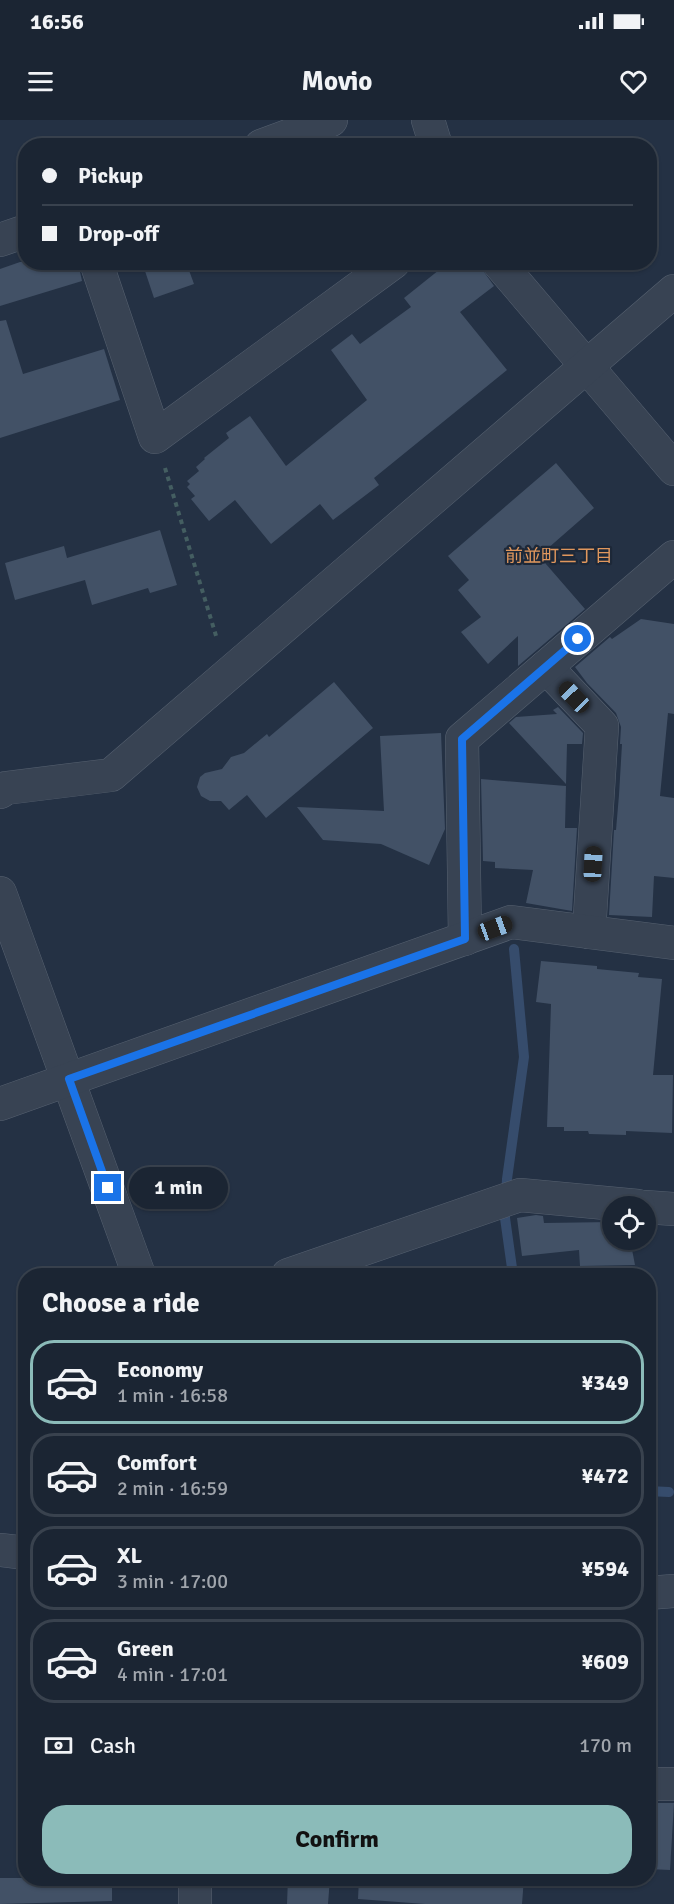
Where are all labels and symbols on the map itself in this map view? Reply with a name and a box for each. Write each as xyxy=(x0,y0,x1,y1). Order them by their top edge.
district label: 前並町三丁目 xyxy=(505,545,613,567)
route start xyxy=(564,625,591,652)
car xyxy=(555,678,593,716)
car xyxy=(583,846,603,882)
car xyxy=(475,913,515,943)
callout: 1 min xyxy=(129,1167,228,1209)
route end xyxy=(94,1174,121,1201)

